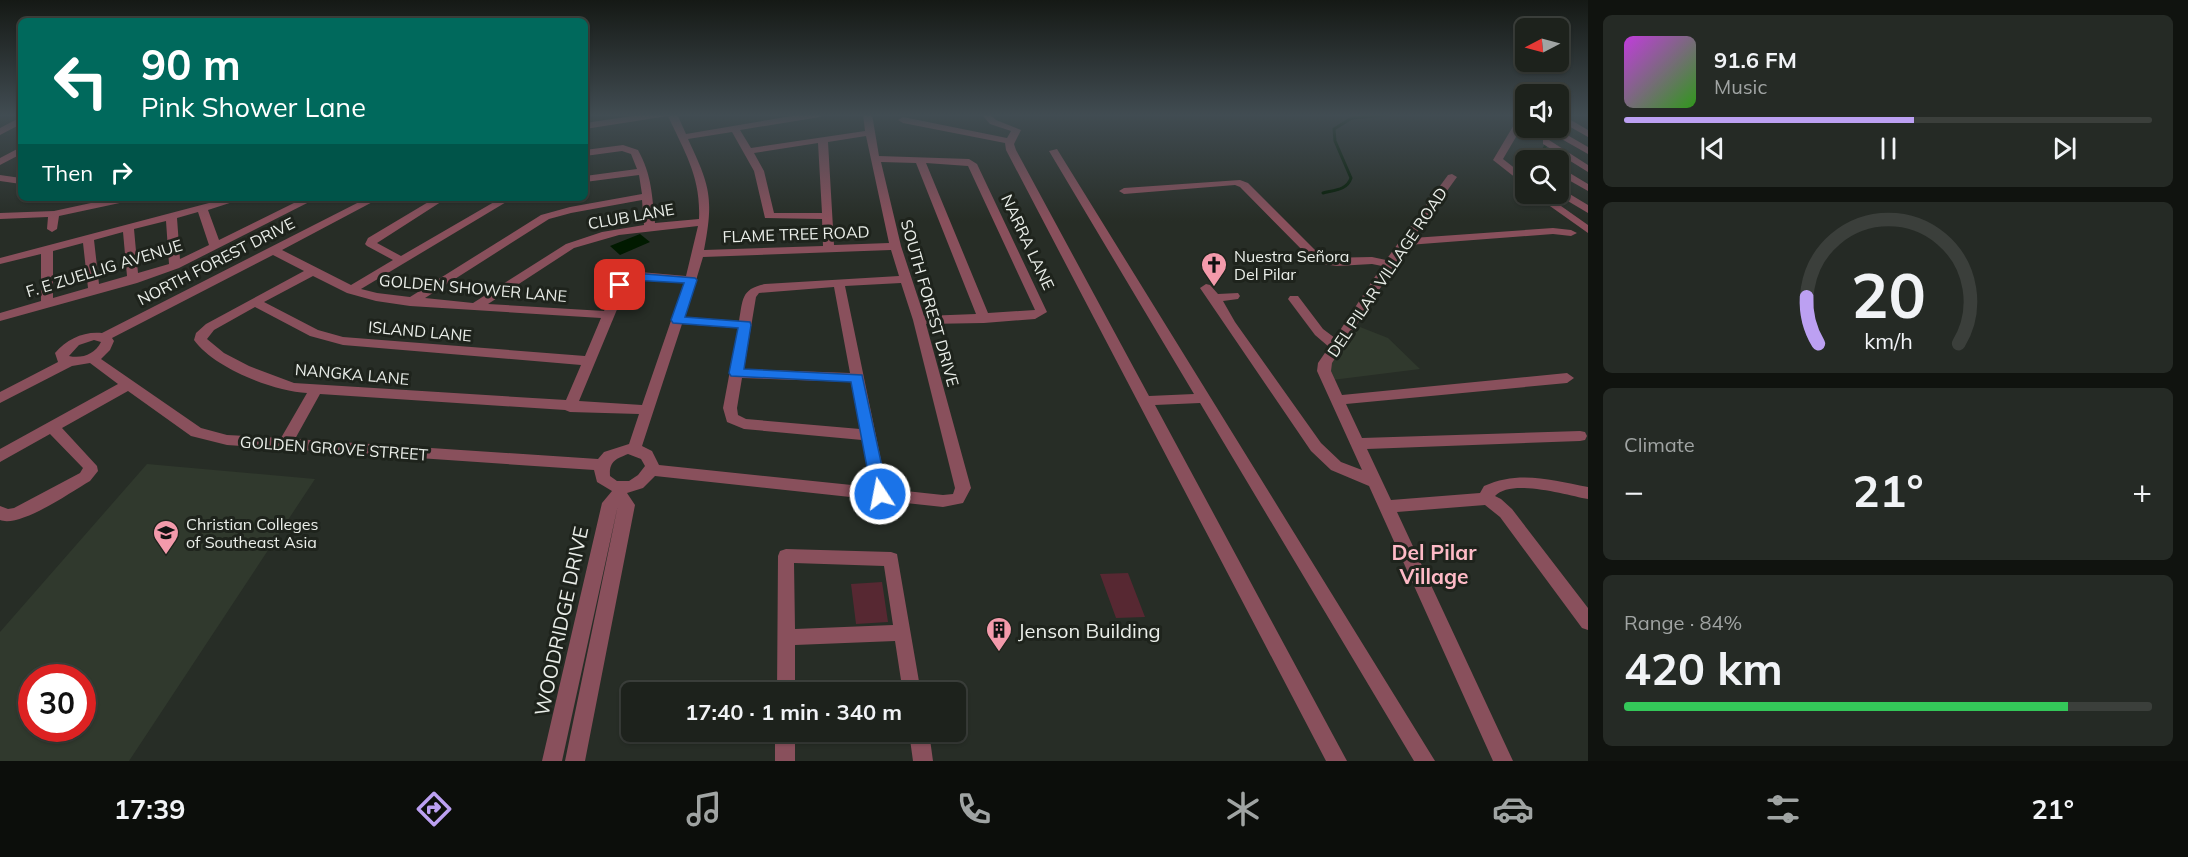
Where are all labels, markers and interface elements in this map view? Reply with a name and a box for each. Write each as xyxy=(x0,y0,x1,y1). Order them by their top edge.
north arrow xyxy=(1515,18,1569,72)
map controls xyxy=(1515,18,1569,204)
text: 90 m xyxy=(141,38,241,91)
icon: left xyxy=(42,42,120,120)
text: 91.6 FM xyxy=(1714,46,1797,74)
text: Music xyxy=(1714,74,1767,99)
button: sound xyxy=(1515,84,1569,138)
text: Pink Shower Lane xyxy=(141,90,366,124)
icon: previous xyxy=(1696,132,1729,165)
icon: pause xyxy=(1872,132,1905,165)
icon: next xyxy=(2048,132,2081,165)
button: search xyxy=(1515,150,1569,204)
icon: right xyxy=(105,156,138,189)
text: Then xyxy=(42,159,93,187)
street label: DEL PILAR VILLAGE ROAD xyxy=(1323,183,1451,361)
street label: NARRA LANE xyxy=(997,191,1059,293)
street label: CLUB LANE xyxy=(586,199,676,233)
street label: NORTH FOREST DRIVE xyxy=(134,213,298,309)
street label: SOUTH FOREST DRIVE xyxy=(897,217,963,389)
street label: FLAME TREE ROAD xyxy=(722,221,870,247)
street label: F. E ZUELLIG AVENUE xyxy=(23,235,185,301)
place label: Nuestra Señora Del Pilar xyxy=(1234,246,1349,284)
church icon: Nuestra Señora Del Pilar xyxy=(1199,250,1229,288)
text: 20 xyxy=(1851,255,1925,334)
pin xyxy=(594,259,645,310)
icon: arrive xyxy=(603,268,636,301)
street label: GOLDEN SHOWER LANE xyxy=(378,270,568,306)
street label: ISLAND LANE xyxy=(367,317,473,345)
text: km/h xyxy=(1864,328,1912,355)
street label: NANGKA LANE xyxy=(294,359,410,389)
street label: GOLDEN GROVE STREET xyxy=(239,431,429,465)
text: Climate xyxy=(1624,432,1695,457)
position arrow xyxy=(848,462,912,526)
text: 21° xyxy=(1852,462,1924,518)
text: − xyxy=(1624,470,1644,511)
text: + xyxy=(2132,470,2152,511)
place label: Christian Colleges of Southeast Asia xyxy=(186,514,319,552)
school or university icon: Christian Colleges of Southeast Asia xyxy=(151,518,181,556)
street label: WOODRIDGE DRIVE xyxy=(529,524,593,718)
district label: Del Pilar Village xyxy=(1392,539,1477,589)
text: Range · 84% xyxy=(1624,610,1742,635)
building icon: Jenson Building xyxy=(984,615,1014,653)
place label: Jenson Building xyxy=(1018,618,1161,643)
text: 420 km xyxy=(1624,640,1783,696)
speed limit sign: 30 xyxy=(18,664,96,742)
text: 17:40 · 1 min · 340 m xyxy=(685,698,902,726)
icon: directions xyxy=(413,788,455,830)
icon: music xyxy=(683,788,725,830)
icon: phone xyxy=(953,788,995,830)
icon: climate xyxy=(1222,788,1264,830)
icon: car xyxy=(1492,788,1534,830)
icon: filters xyxy=(1762,788,1804,830)
text: 17:39 xyxy=(114,792,185,826)
text: 21° xyxy=(2031,792,2074,826)

